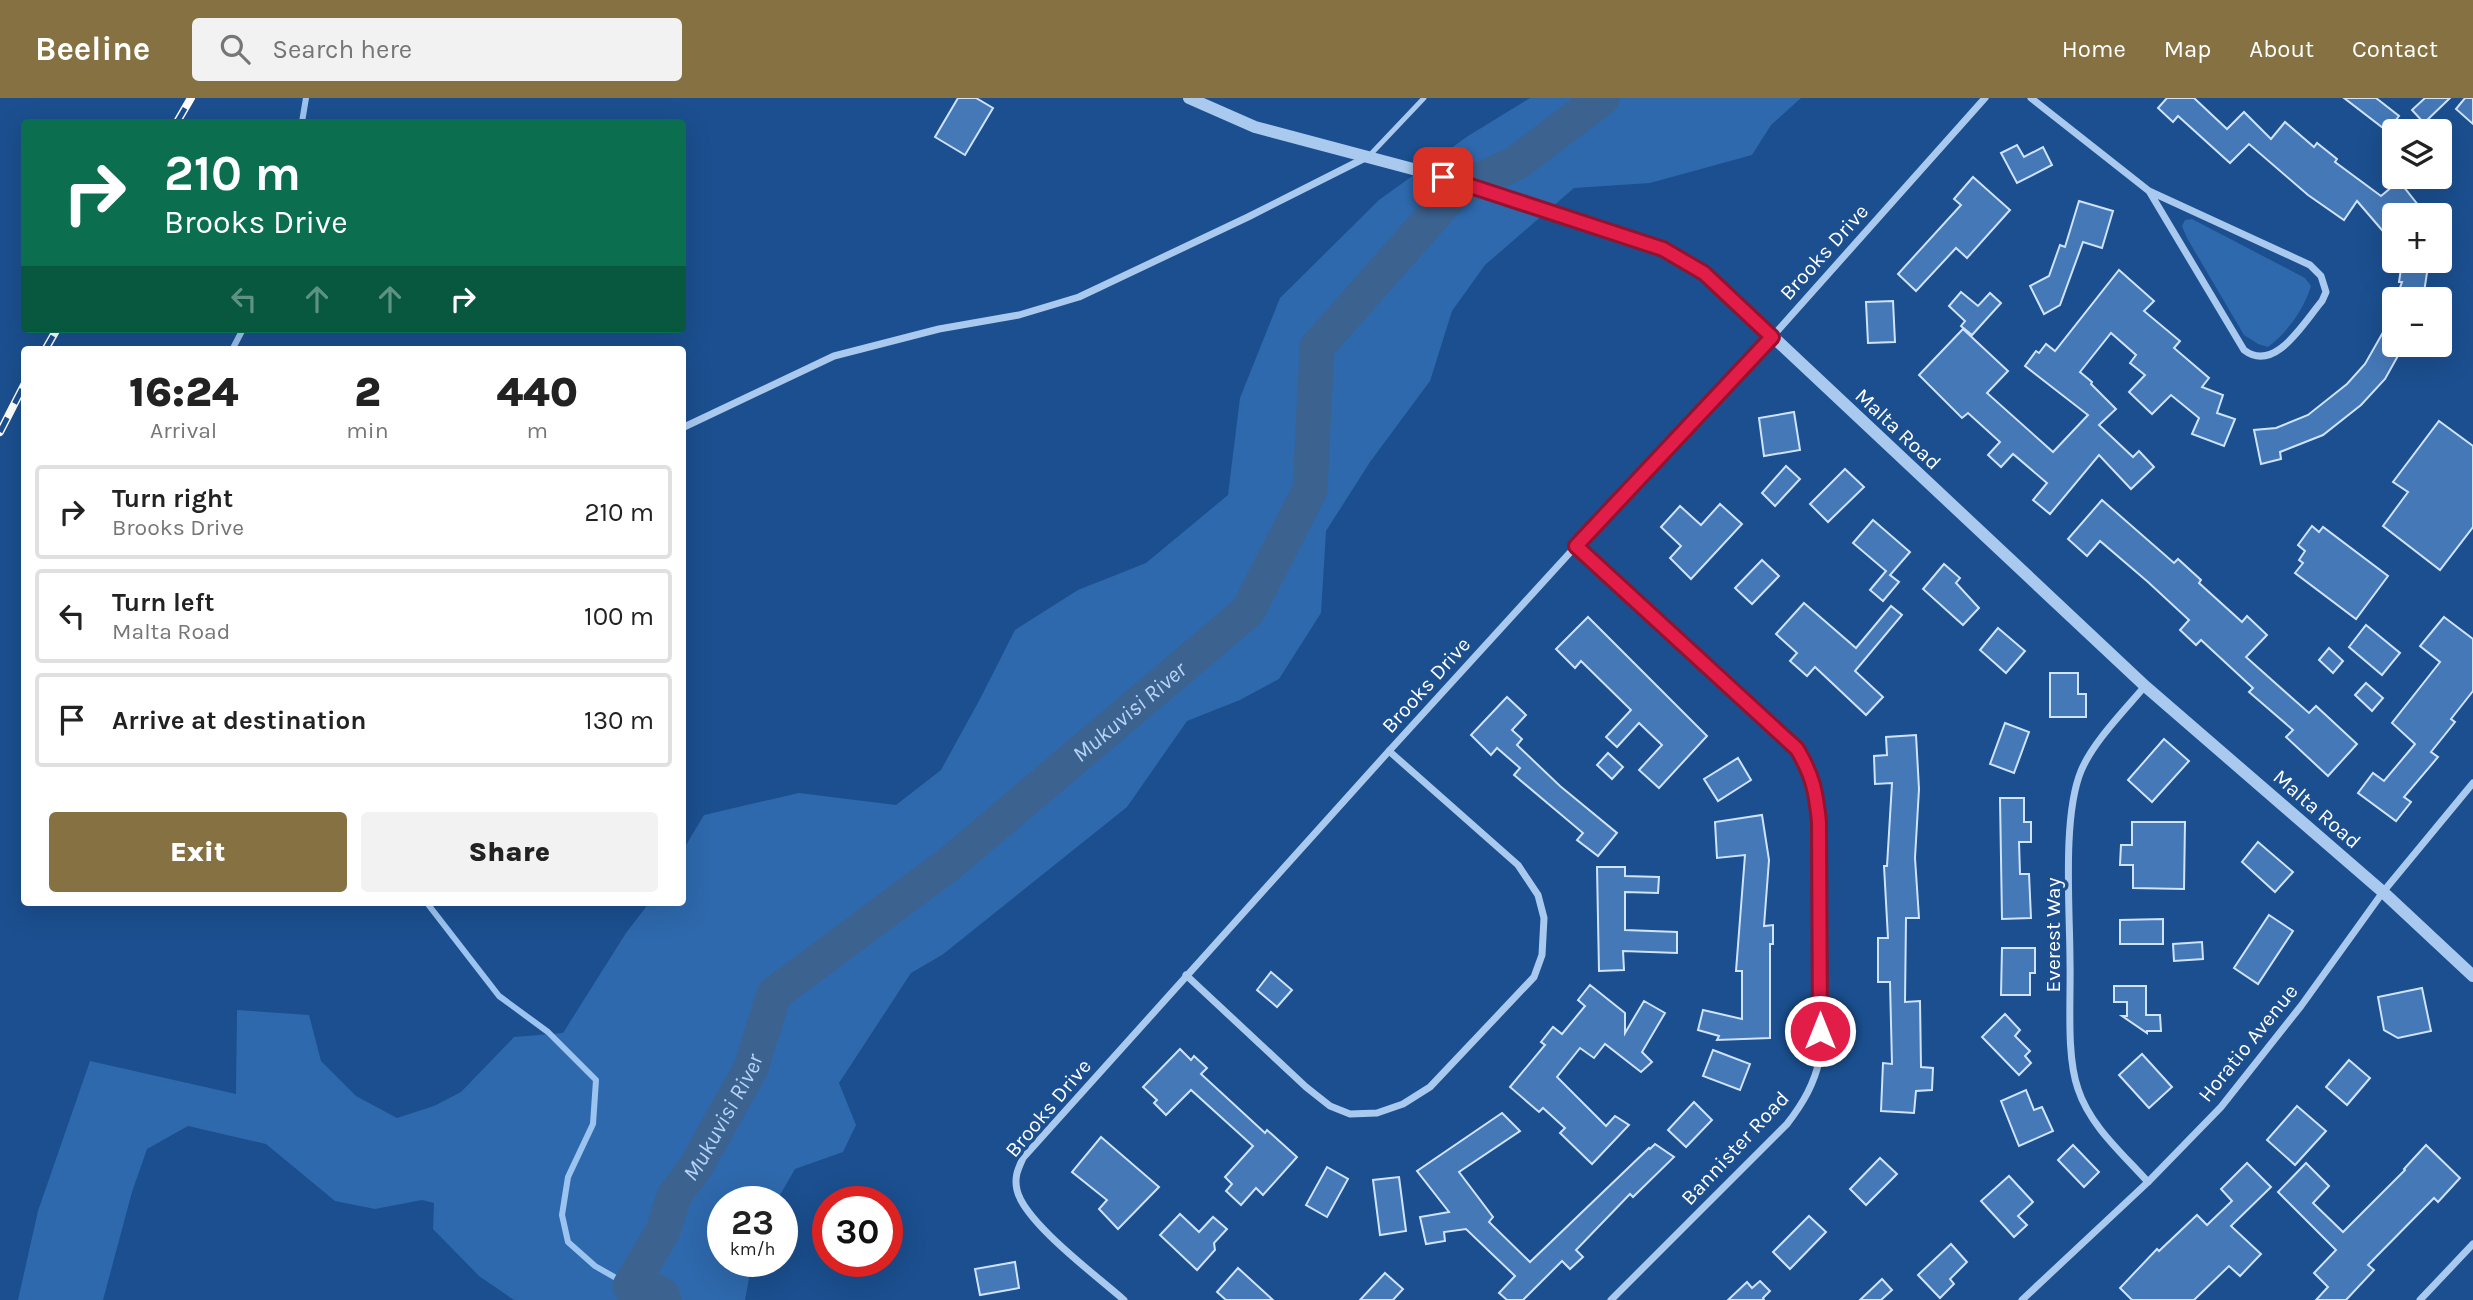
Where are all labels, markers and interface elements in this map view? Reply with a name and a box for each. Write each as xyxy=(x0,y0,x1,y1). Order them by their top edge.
search box xyxy=(192,18,682,81)
text: Beeline xyxy=(35,30,150,68)
icon: search xyxy=(216,30,254,68)
text: Search here xyxy=(272,34,412,65)
text: Home xyxy=(2062,35,2126,63)
text: Map xyxy=(2164,35,2211,63)
text: About xyxy=(2249,35,2314,63)
text: Contact xyxy=(2352,35,2438,63)
map controls xyxy=(2382,119,2452,357)
button: layers xyxy=(2382,119,2452,189)
text: 210 m xyxy=(164,145,301,202)
icon: right xyxy=(49,147,140,238)
pin xyxy=(1413,147,1473,207)
icon: arrive xyxy=(1424,158,1462,196)
street label: Brooks Drive xyxy=(1775,199,1873,305)
button: + xyxy=(2382,203,2452,273)
text: Brooks Drive xyxy=(164,204,348,241)
icon: left xyxy=(225,280,263,318)
icon: ahead xyxy=(298,280,336,318)
icon: ahead xyxy=(371,280,409,318)
icon: right xyxy=(444,280,482,318)
button: − xyxy=(2382,287,2452,357)
text: 16:24 xyxy=(129,367,238,417)
text: 2 xyxy=(354,367,381,417)
text: 440 xyxy=(497,367,578,417)
street label: Malta Road xyxy=(1850,383,1946,475)
text: Arrival xyxy=(150,417,217,444)
text: min xyxy=(346,417,389,444)
text: m xyxy=(526,417,548,444)
text: Turn right xyxy=(112,483,233,514)
icon: right xyxy=(53,493,91,531)
text: 210 m xyxy=(584,497,654,528)
text: Brooks Drive xyxy=(112,514,244,541)
text: Turn left xyxy=(112,587,214,618)
icon: left xyxy=(53,597,91,635)
text: 100 m xyxy=(584,601,654,632)
text: Malta Road xyxy=(112,618,230,645)
street label: Brooks Drive xyxy=(1377,632,1475,738)
water label: Mukuvisi River xyxy=(1067,655,1192,767)
icon: arrive xyxy=(53,701,91,739)
text: Arrive at destination xyxy=(112,705,366,736)
text: 130 m xyxy=(584,705,654,736)
street label: Malta Road xyxy=(2268,765,2366,853)
button: Exit xyxy=(49,812,347,892)
button: Share xyxy=(361,812,658,892)
street label: Everest Way xyxy=(2041,877,2065,992)
street label: Horatio Avenue xyxy=(2193,979,2303,1107)
position arrow xyxy=(1783,994,1857,1068)
water label: Mukuvisi River xyxy=(677,1050,768,1186)
street label: Brooks Drive xyxy=(1000,1054,1096,1162)
street label: Bannister Road xyxy=(1676,1086,1794,1210)
speed limit sign: 30 xyxy=(812,1186,903,1277)
text: 23 xyxy=(731,1202,774,1243)
text: km/h xyxy=(730,1238,775,1260)

